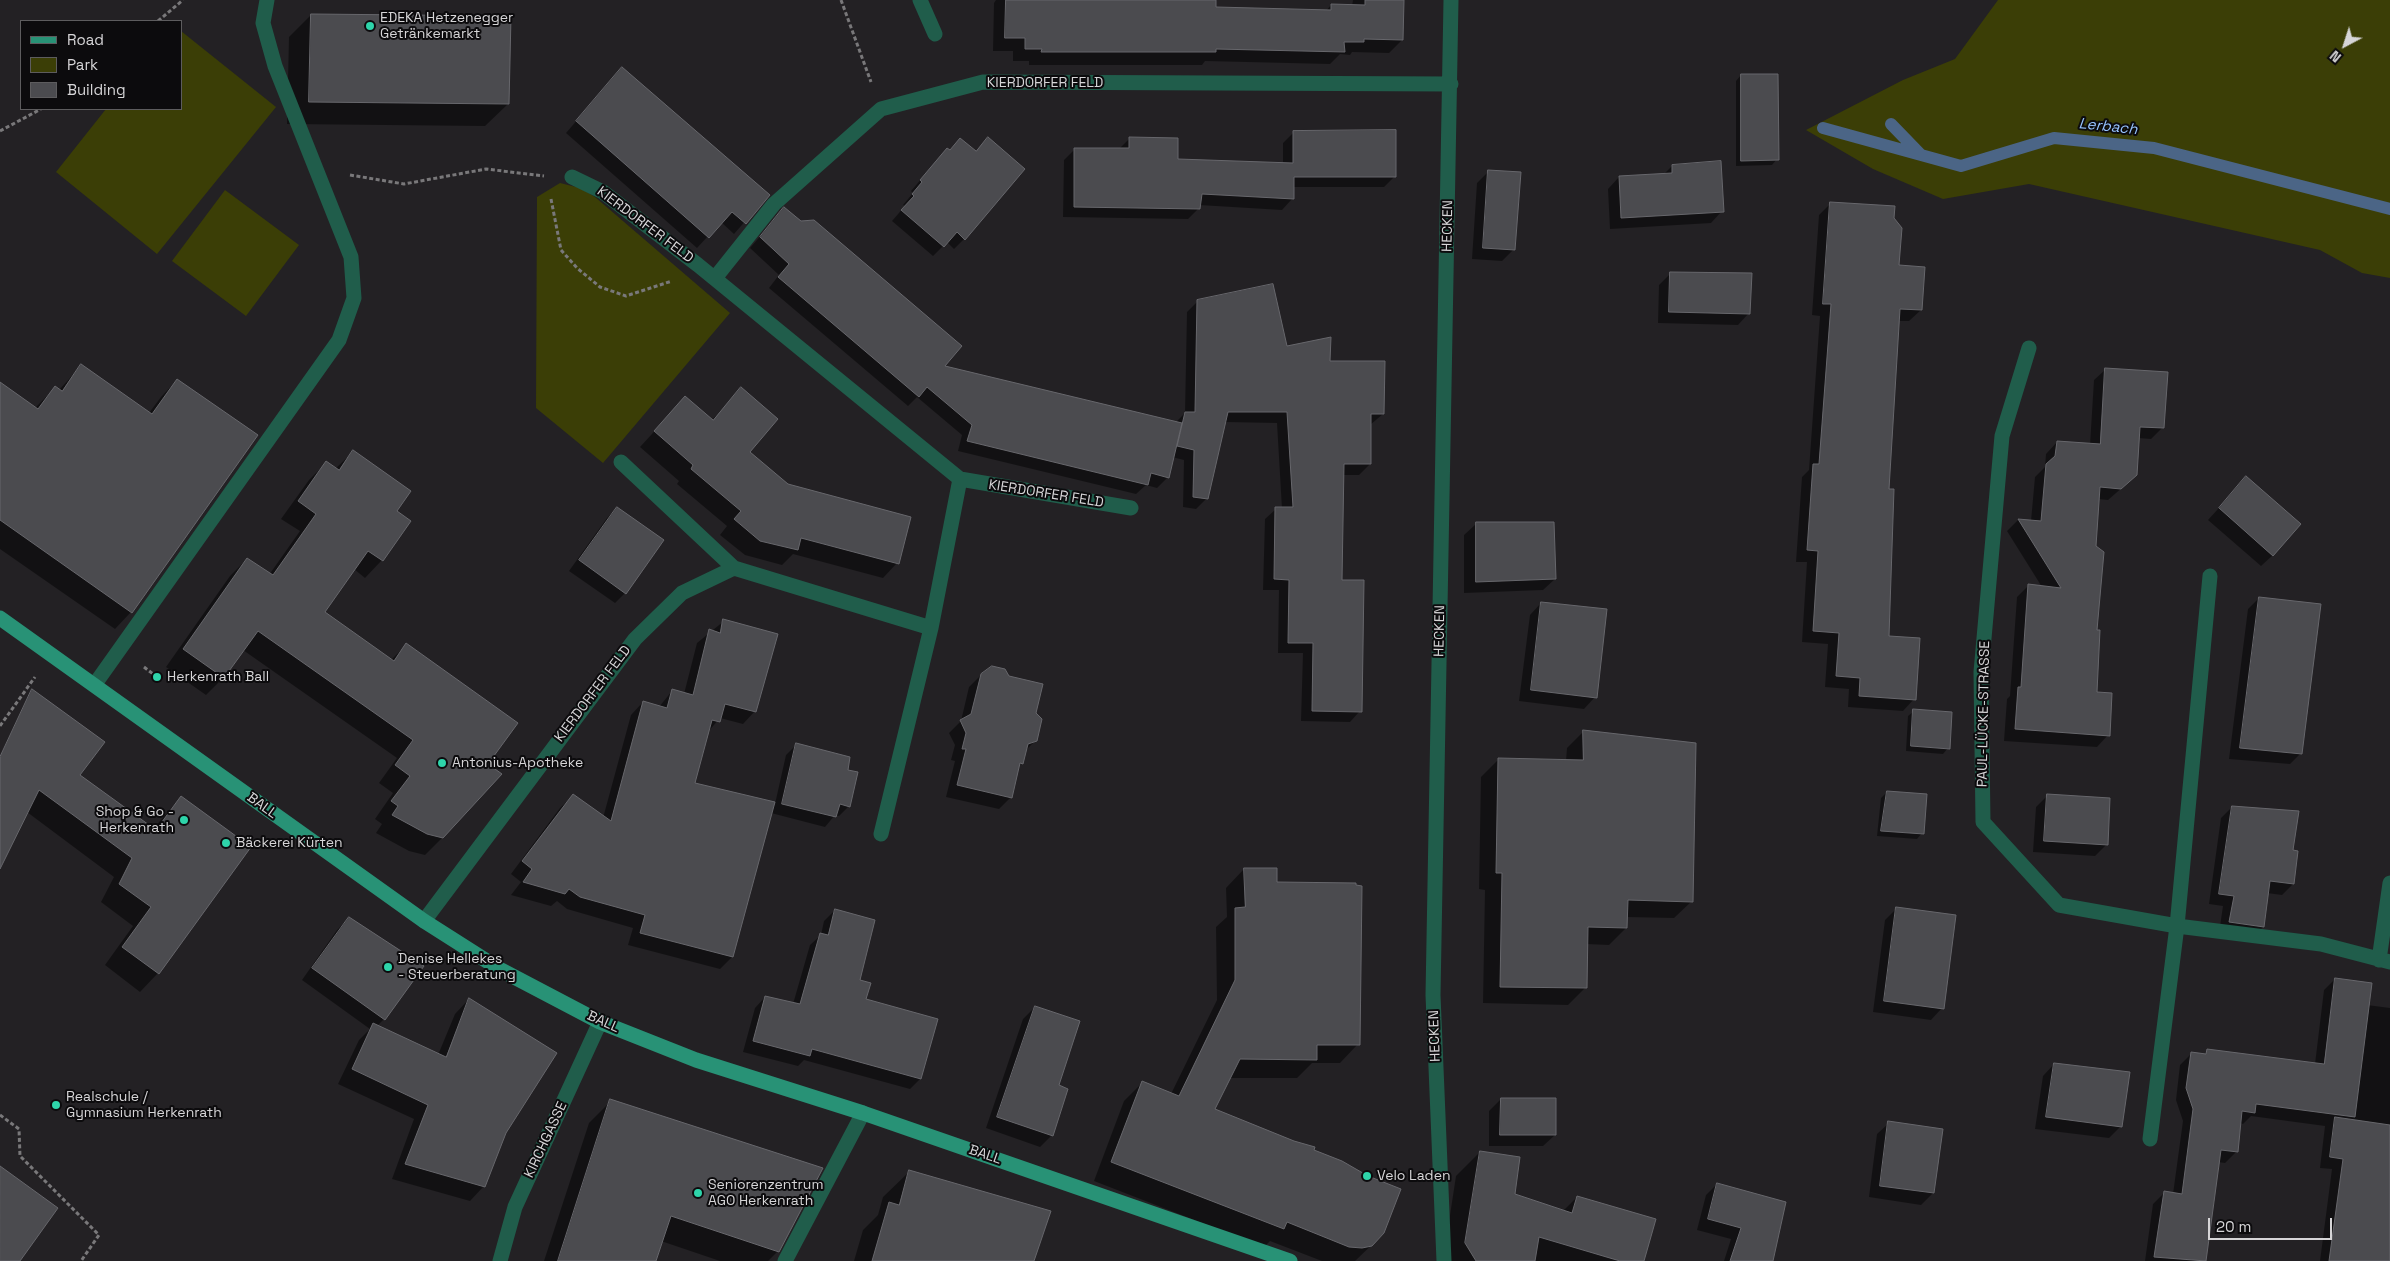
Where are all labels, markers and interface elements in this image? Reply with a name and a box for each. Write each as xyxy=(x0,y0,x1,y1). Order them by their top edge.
place label: EDEKA Hetzenegger Getränkemarkt xyxy=(380,10,513,42)
legend xyxy=(20,20,182,110)
marker: EDEKA Hetzenegger Getränkemarkt xyxy=(364,20,376,32)
north arrow xyxy=(2320,20,2370,70)
text: Road xyxy=(67,30,104,49)
text: N xyxy=(2326,47,2345,66)
text: Park xyxy=(67,55,98,74)
street label: KIERDORFER FELD xyxy=(987,75,1103,91)
text: Building xyxy=(67,80,126,99)
water label: Lerbach xyxy=(2078,115,2138,139)
street label: KIERDORFER FELD xyxy=(593,183,697,267)
street label: HECKEN xyxy=(1439,200,1457,252)
street label: KIERDORFER FELD xyxy=(987,477,1105,511)
street label: HECKEN xyxy=(1431,605,1449,657)
street label: PAUL-LÜCKE-STRASSE xyxy=(1974,641,1994,787)
street label: KIERDORFER FELD xyxy=(551,642,635,746)
place label: Herkenrath Ball xyxy=(167,669,269,685)
marker: Herkenrath Ball xyxy=(151,671,163,683)
place label: Antonius-Apotheke xyxy=(452,755,583,771)
marker: Antonius-Apotheke xyxy=(436,757,448,769)
street label: BALL xyxy=(244,789,280,823)
place label: Shop & Go - Herkenrath xyxy=(96,804,174,836)
marker: Shop & Go - Herkenrath xyxy=(178,814,190,826)
place label: Bäckerei Kürten xyxy=(236,835,343,851)
marker: Bäckerei Kürten xyxy=(220,837,232,849)
place label: Denise Hellekes - Steuerberatung xyxy=(398,951,516,984)
marker: Denise Hellekes - Steuerberatung xyxy=(382,961,394,973)
street label: BALL xyxy=(584,1008,622,1036)
street label: HECKEN xyxy=(1426,1010,1444,1062)
place label: Realschule / Gymnasium Herkenrath xyxy=(66,1089,222,1122)
marker: Realschule / Gymnasium Herkenrath xyxy=(50,1099,62,1111)
street label: KIRCHGASSE xyxy=(521,1099,571,1181)
street label: BALL xyxy=(967,1142,1003,1168)
place label: Velo Laden xyxy=(1377,1168,1451,1184)
marker: Velo Laden xyxy=(1361,1170,1373,1182)
place label: Seniorenzentrum AGO Herkenrath xyxy=(708,1177,823,1210)
marker: Seniorenzentrum AGO Herkenrath xyxy=(692,1187,704,1199)
scale bar xyxy=(2210,1208,2334,1240)
text: 20 m xyxy=(2216,1217,2251,1236)

